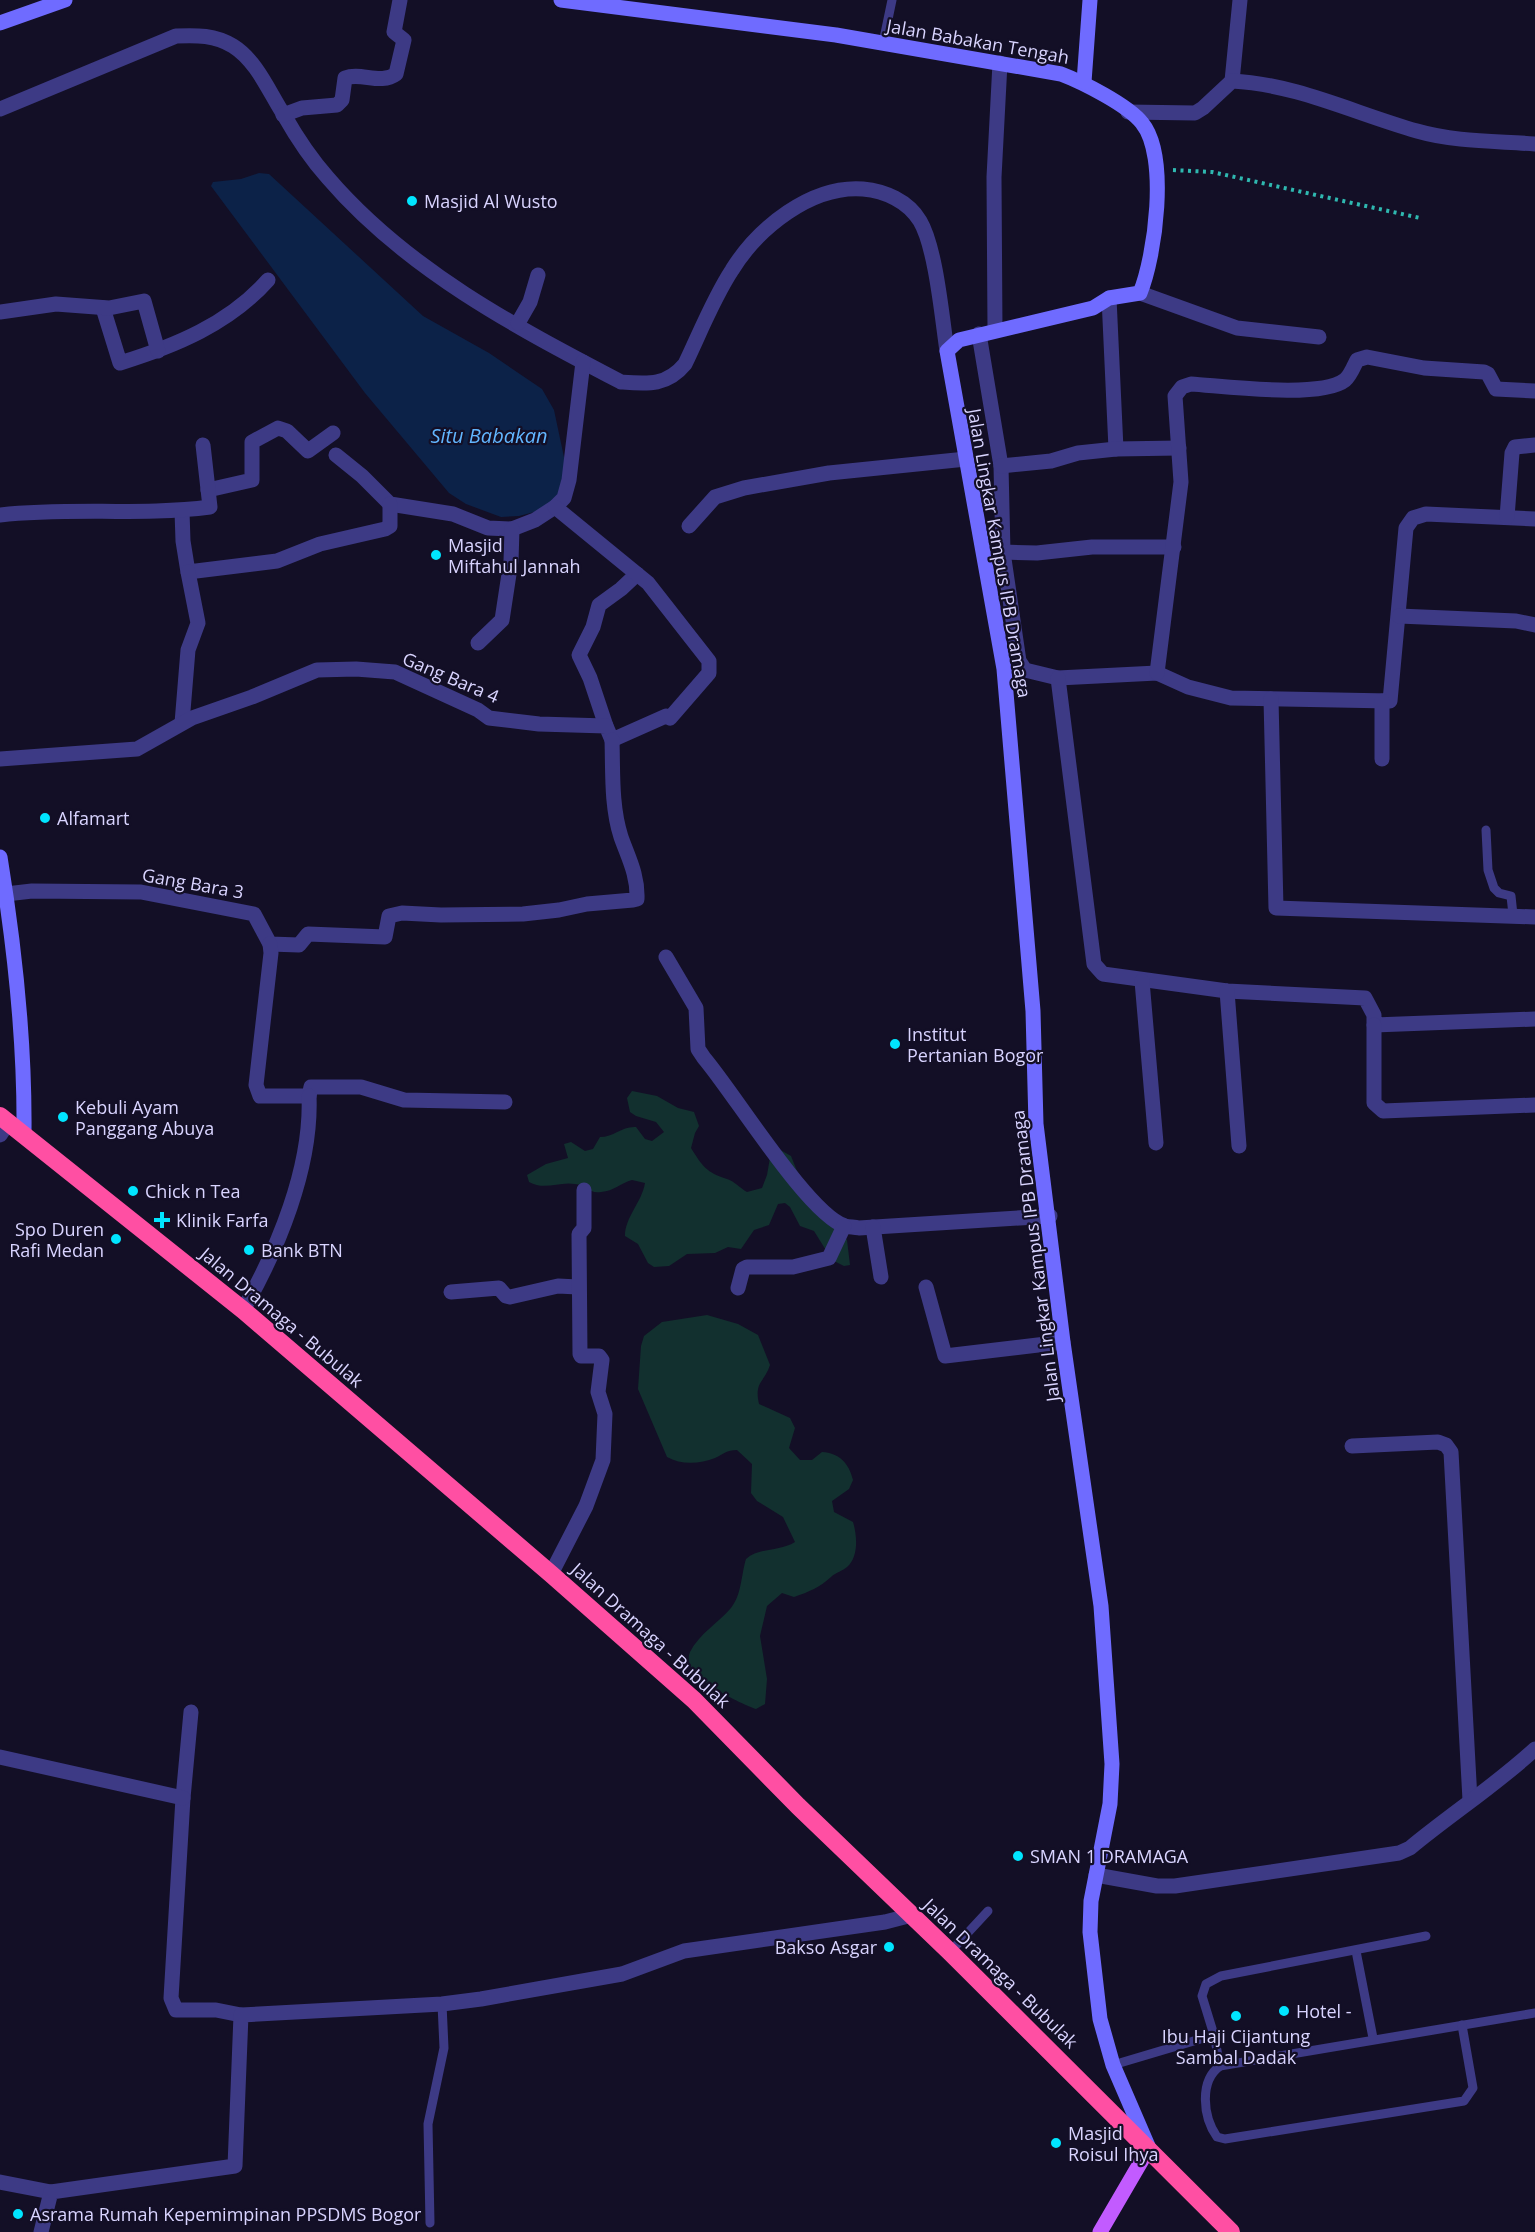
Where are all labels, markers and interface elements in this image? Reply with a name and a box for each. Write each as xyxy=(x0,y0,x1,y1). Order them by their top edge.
street label: Jalan Babakan Tengah xyxy=(883,13,1071,69)
place label: Masjid Al Wusto xyxy=(424,189,558,213)
marker: Masjid Al Wusto xyxy=(405,194,419,208)
street label: Jalan Lingkar Kampus IPB Dramaga xyxy=(962,404,1037,700)
water label: Situ Babakan xyxy=(430,422,548,449)
place label: Masjid Miftahul Jannah xyxy=(448,533,580,578)
marker: Masjid Miftahul Jannah xyxy=(429,548,443,562)
street label: Gang Bara 4 xyxy=(399,646,503,708)
place label: Alfamart xyxy=(57,806,129,830)
marker: Alfamart xyxy=(38,811,52,825)
street label: Gang Bara 3 xyxy=(140,862,246,904)
place label: Institut Pertanian Bogor xyxy=(907,1022,1044,1067)
marker: Institut Pertanian Bogor xyxy=(888,1037,902,1051)
place label: Kebuli Ayam Panggang Abuya xyxy=(75,1095,214,1140)
street label: Jalan Lingkar Kampus IPB Dramaga xyxy=(1005,1109,1065,1405)
marker: Kebuli Ayam Panggang Abuya xyxy=(56,1110,70,1124)
place label: Chick n Tea xyxy=(145,1179,240,1203)
marker: Chick n Tea xyxy=(126,1184,140,1198)
place label: Klinik Farfa xyxy=(176,1208,269,1232)
marker: Klinik Farfa xyxy=(153,1211,171,1229)
place label: Spo Duren Rafi Medan xyxy=(9,1217,104,1262)
marker: Spo Duren Rafi Medan xyxy=(109,1232,123,1246)
place label: Bank BTN xyxy=(261,1238,343,1262)
street label: Jalan Dramaga - Bubulak xyxy=(194,1240,369,1393)
marker: Bank BTN xyxy=(242,1243,256,1257)
street label: Jalan Dramaga - Bubulak xyxy=(565,1556,736,1713)
place label: SMAN 1 DRAMAGA xyxy=(1030,1844,1189,1868)
marker: SMAN 1 DRAMAGA xyxy=(1011,1849,1025,1863)
street label: Jalan Dramaga - Bubulak xyxy=(917,1891,1084,2053)
place label: Bakso Asgar xyxy=(775,1935,878,1959)
marker: Bakso Asgar xyxy=(882,1940,896,1954)
place label: Hotel - xyxy=(1296,1999,1352,2023)
marker: Hotel - xyxy=(1277,2004,1291,2018)
marker: Ibu Haji Cijantung Sambal Dadak xyxy=(1229,2009,1243,2023)
place label: Ibu Haji Cijantung Sambal Dadak xyxy=(1162,2024,1310,2069)
place label: Masjid Roisul Ihya xyxy=(1068,2121,1158,2166)
marker: Masjid Roisul Ihya xyxy=(1049,2136,1063,2150)
place label: Asrama Rumah Kepemimpinan PPSDMS Bogor xyxy=(30,2202,422,2226)
marker: Asrama Rumah Kepemimpinan PPSDMS Bogor xyxy=(11,2207,25,2221)

